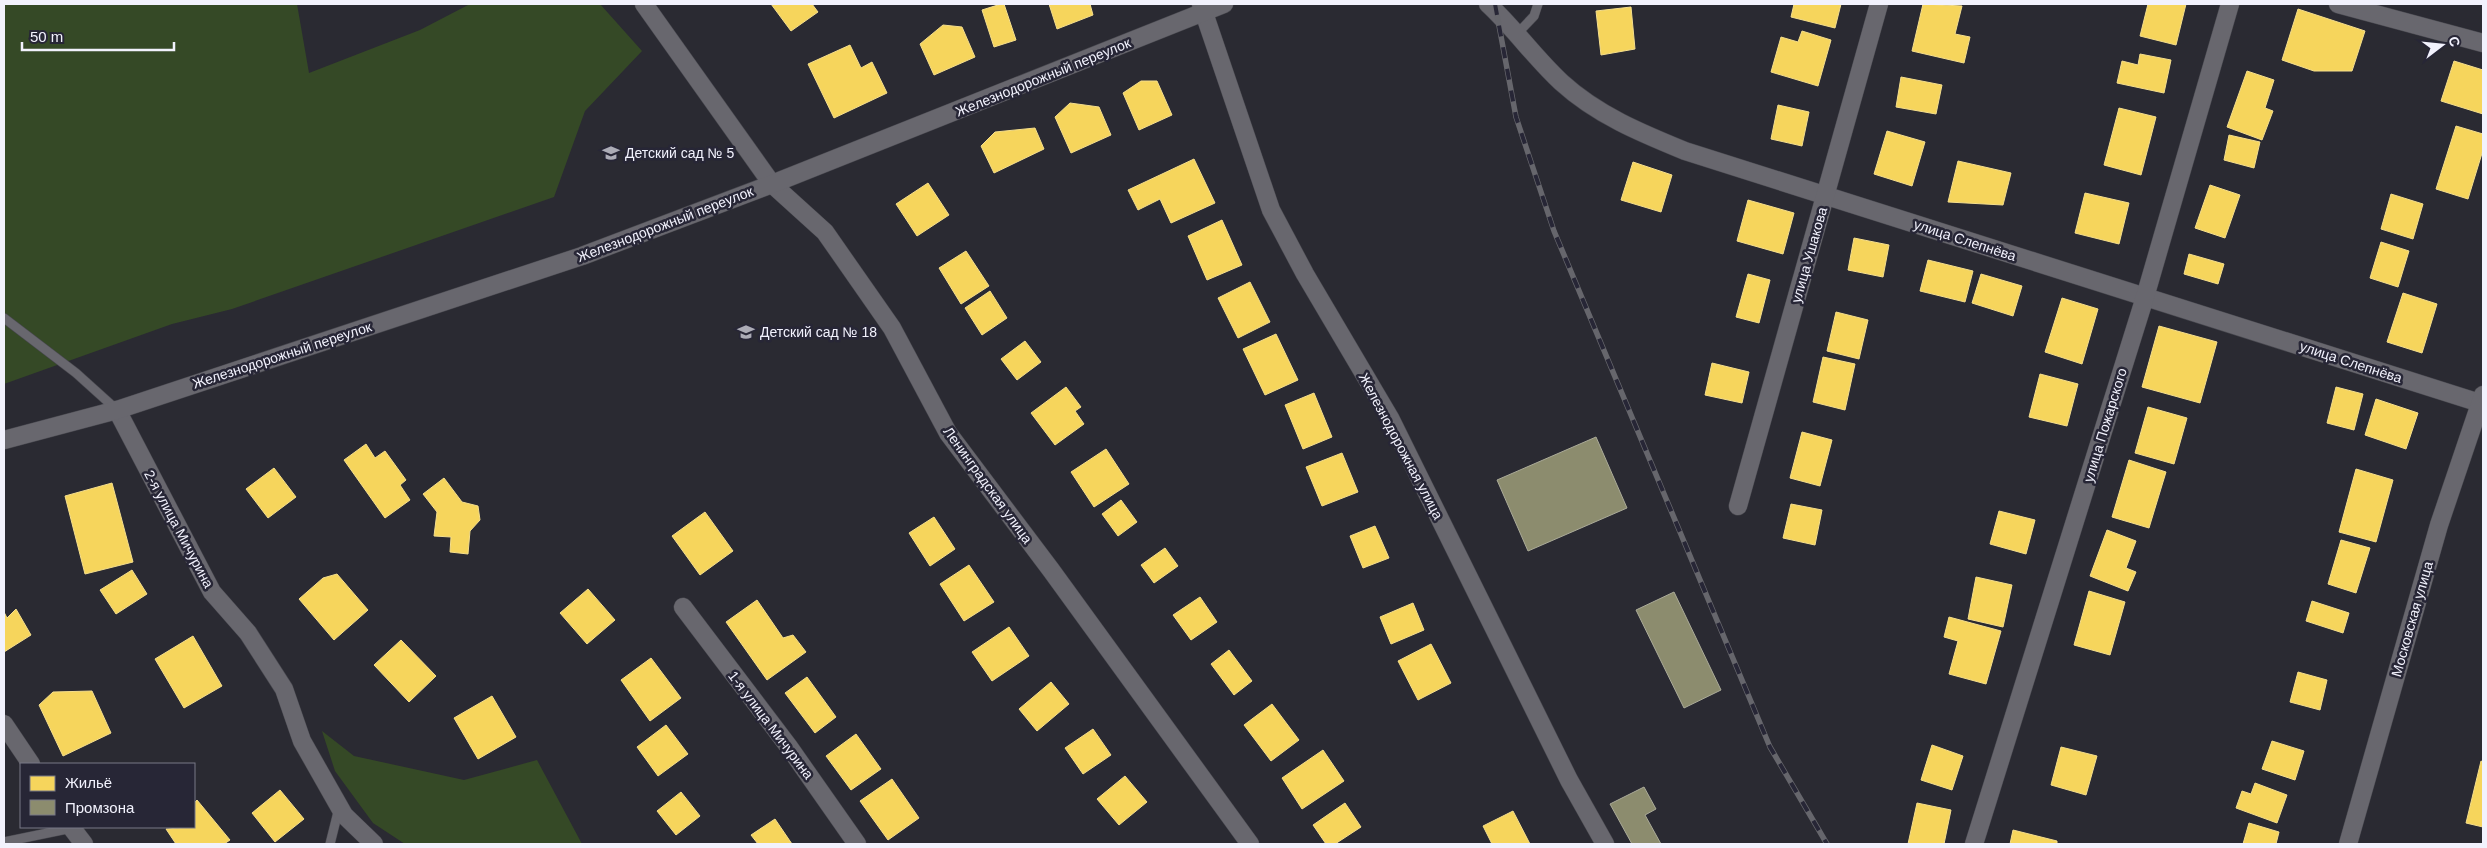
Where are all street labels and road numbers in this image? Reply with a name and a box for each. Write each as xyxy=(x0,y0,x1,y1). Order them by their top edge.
street label: Железнодорожный переулок xyxy=(953,34,1134,120)
street label: Железнодорожный переулок xyxy=(575,183,756,265)
street label: улица Ушакова xyxy=(1788,205,1830,305)
street label: улица Слепнёва xyxy=(1912,216,2018,264)
street label: Железнодорожный переулок xyxy=(190,318,374,392)
street label: улица Слепнёва xyxy=(2298,338,2404,386)
street label: улица Пожарского xyxy=(2080,366,2130,484)
street label: Железнодорожная улица xyxy=(1356,370,1447,522)
street label: Ленинградская улица xyxy=(940,424,1036,547)
street label: 2-я улица Мичурина xyxy=(141,467,217,591)
street label: Московская улица xyxy=(2388,559,2436,678)
street label: 1-я улица Мичурина xyxy=(725,668,817,782)

